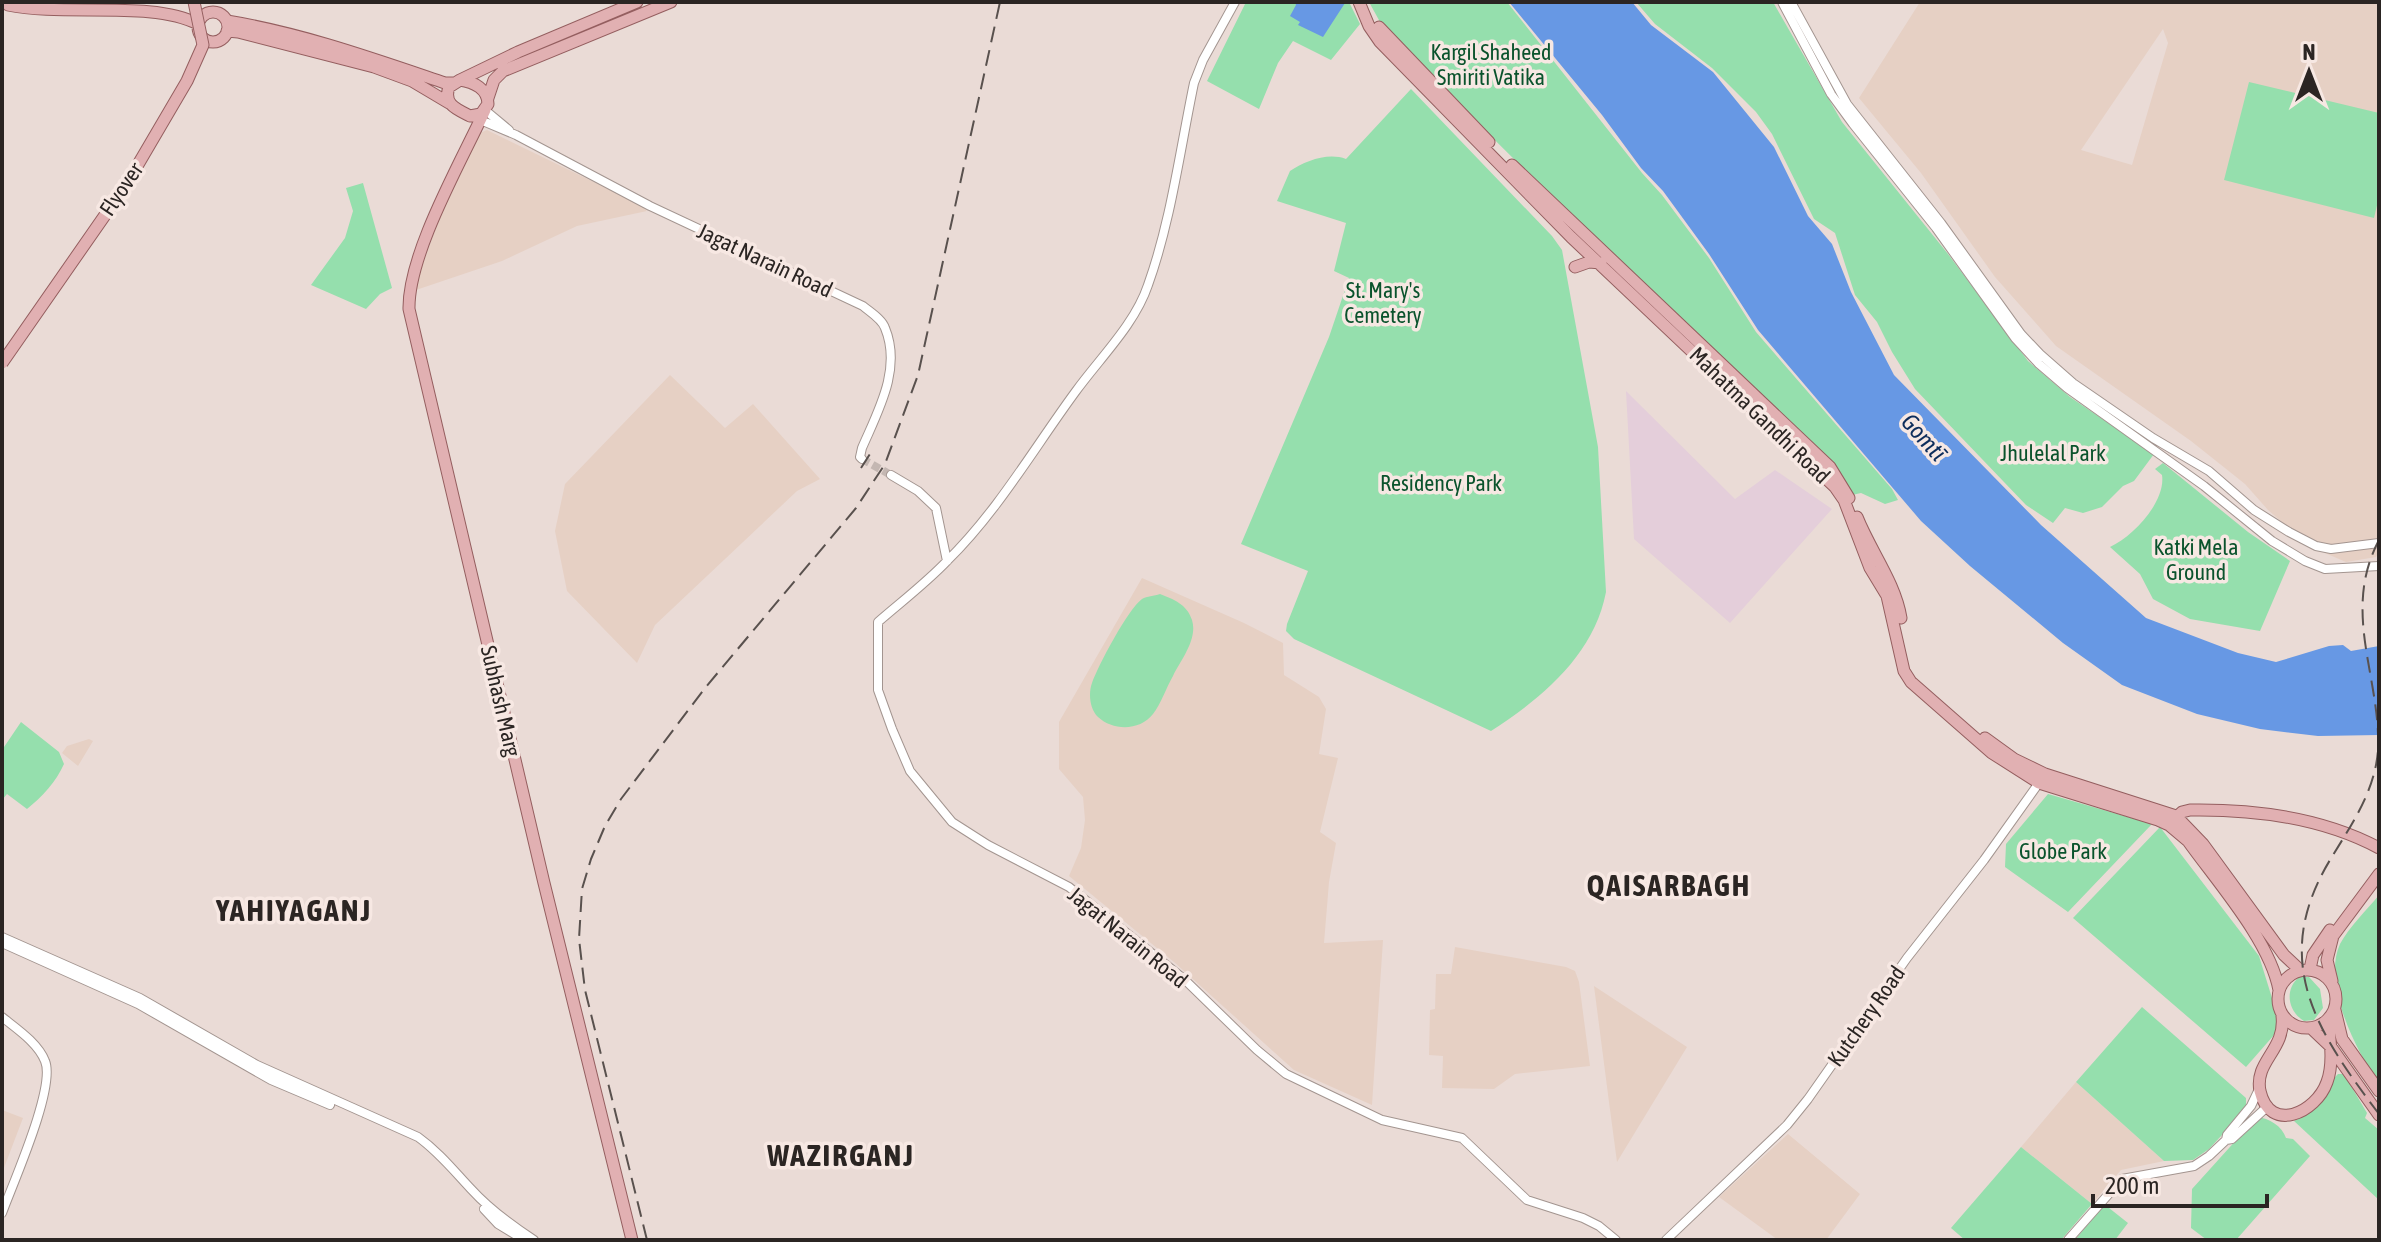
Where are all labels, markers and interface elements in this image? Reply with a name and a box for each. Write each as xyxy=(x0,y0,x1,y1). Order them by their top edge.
north arrow xyxy=(2269,32,2349,112)
park label: Kargil Shaheed Smiriti Vatika xyxy=(1431,39,1551,90)
text: N xyxy=(2303,39,2315,65)
street label: Flyover xyxy=(94,157,148,221)
street label: Jagat Narain Road xyxy=(693,217,837,303)
park label: St. Mary's Cemetery xyxy=(1344,277,1422,328)
street label: Mahatma Gandhi Road xyxy=(1684,341,1836,489)
water label: Gomtī xyxy=(1896,408,1953,467)
park label: Jhulelal Park xyxy=(2000,440,2106,466)
park label: Residency Park xyxy=(1380,470,1502,496)
park label: Katki Mela Ground xyxy=(2154,534,2238,585)
street label: Subhash Marg xyxy=(476,643,526,759)
park label: Globe Park xyxy=(2019,838,2107,864)
district label: QAISARBAGH xyxy=(1587,868,1751,902)
street label: Jagat Narain Road xyxy=(1063,881,1193,993)
district label: YAHIYAGANJ xyxy=(215,893,372,927)
street label: Kutchery Road xyxy=(1822,961,1910,1071)
district label: WAZIRGANJ xyxy=(766,1138,915,1172)
scale bar xyxy=(2093,1158,2267,1208)
text: 200 m xyxy=(2105,1172,2159,1199)

